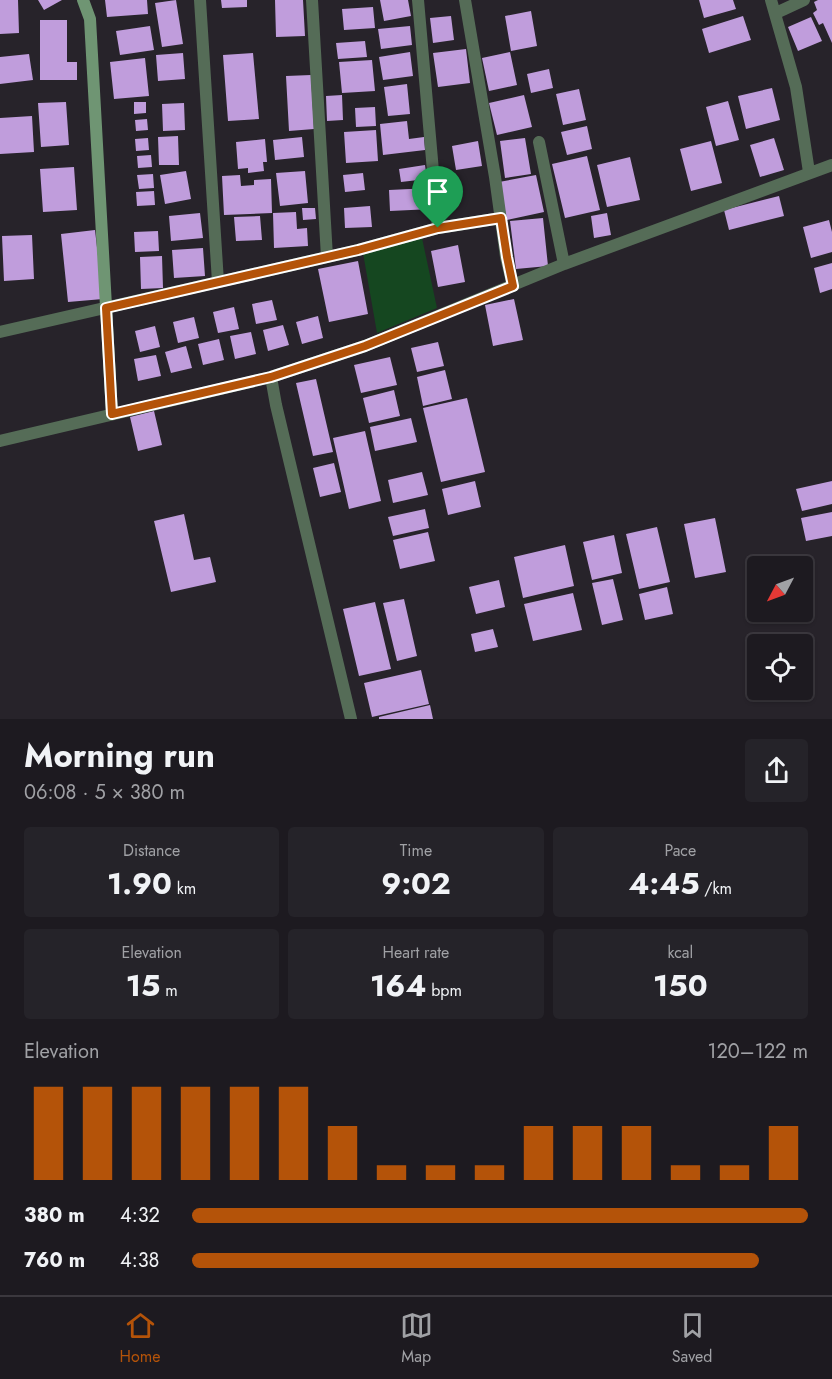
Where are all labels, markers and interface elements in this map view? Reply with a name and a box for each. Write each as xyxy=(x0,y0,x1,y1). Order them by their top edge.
pin xyxy=(412,166,463,228)
icon: arrive xyxy=(421,175,454,208)
north arrow xyxy=(747,556,813,622)
map controls xyxy=(747,556,813,700)
button: locate xyxy=(747,634,813,700)
text: Morning run xyxy=(24,732,215,779)
button: share xyxy=(745,739,808,802)
text: 06:08 · 5 × 380 m xyxy=(24,778,185,807)
text: Distance xyxy=(123,839,180,862)
text: Time xyxy=(400,839,432,862)
text: Pace xyxy=(664,839,696,862)
text: 1.90 xyxy=(107,862,172,905)
text: 9:02 xyxy=(381,862,451,905)
text: 4:45 xyxy=(629,862,699,905)
text: km xyxy=(172,877,196,900)
text: /km xyxy=(699,877,732,900)
text: Elevation xyxy=(121,941,182,964)
text: Heart rate xyxy=(383,941,449,964)
text: kcal xyxy=(667,941,693,964)
text: 15 xyxy=(126,964,160,1007)
text: 164 xyxy=(370,964,426,1007)
text: 150 xyxy=(653,964,708,1007)
text: m xyxy=(160,979,178,1002)
text: bpm xyxy=(426,979,462,1002)
text: Elevation xyxy=(24,1037,99,1066)
text: 120–122 m xyxy=(707,1037,808,1066)
text: 380 m xyxy=(24,1201,85,1230)
text: 4:32 xyxy=(120,1201,160,1230)
text: 760 m xyxy=(24,1246,85,1275)
text: 4:38 xyxy=(120,1246,160,1275)
tab: Home xyxy=(120,1309,160,1368)
tab: Map xyxy=(400,1309,433,1368)
tab: Saved xyxy=(672,1309,712,1368)

